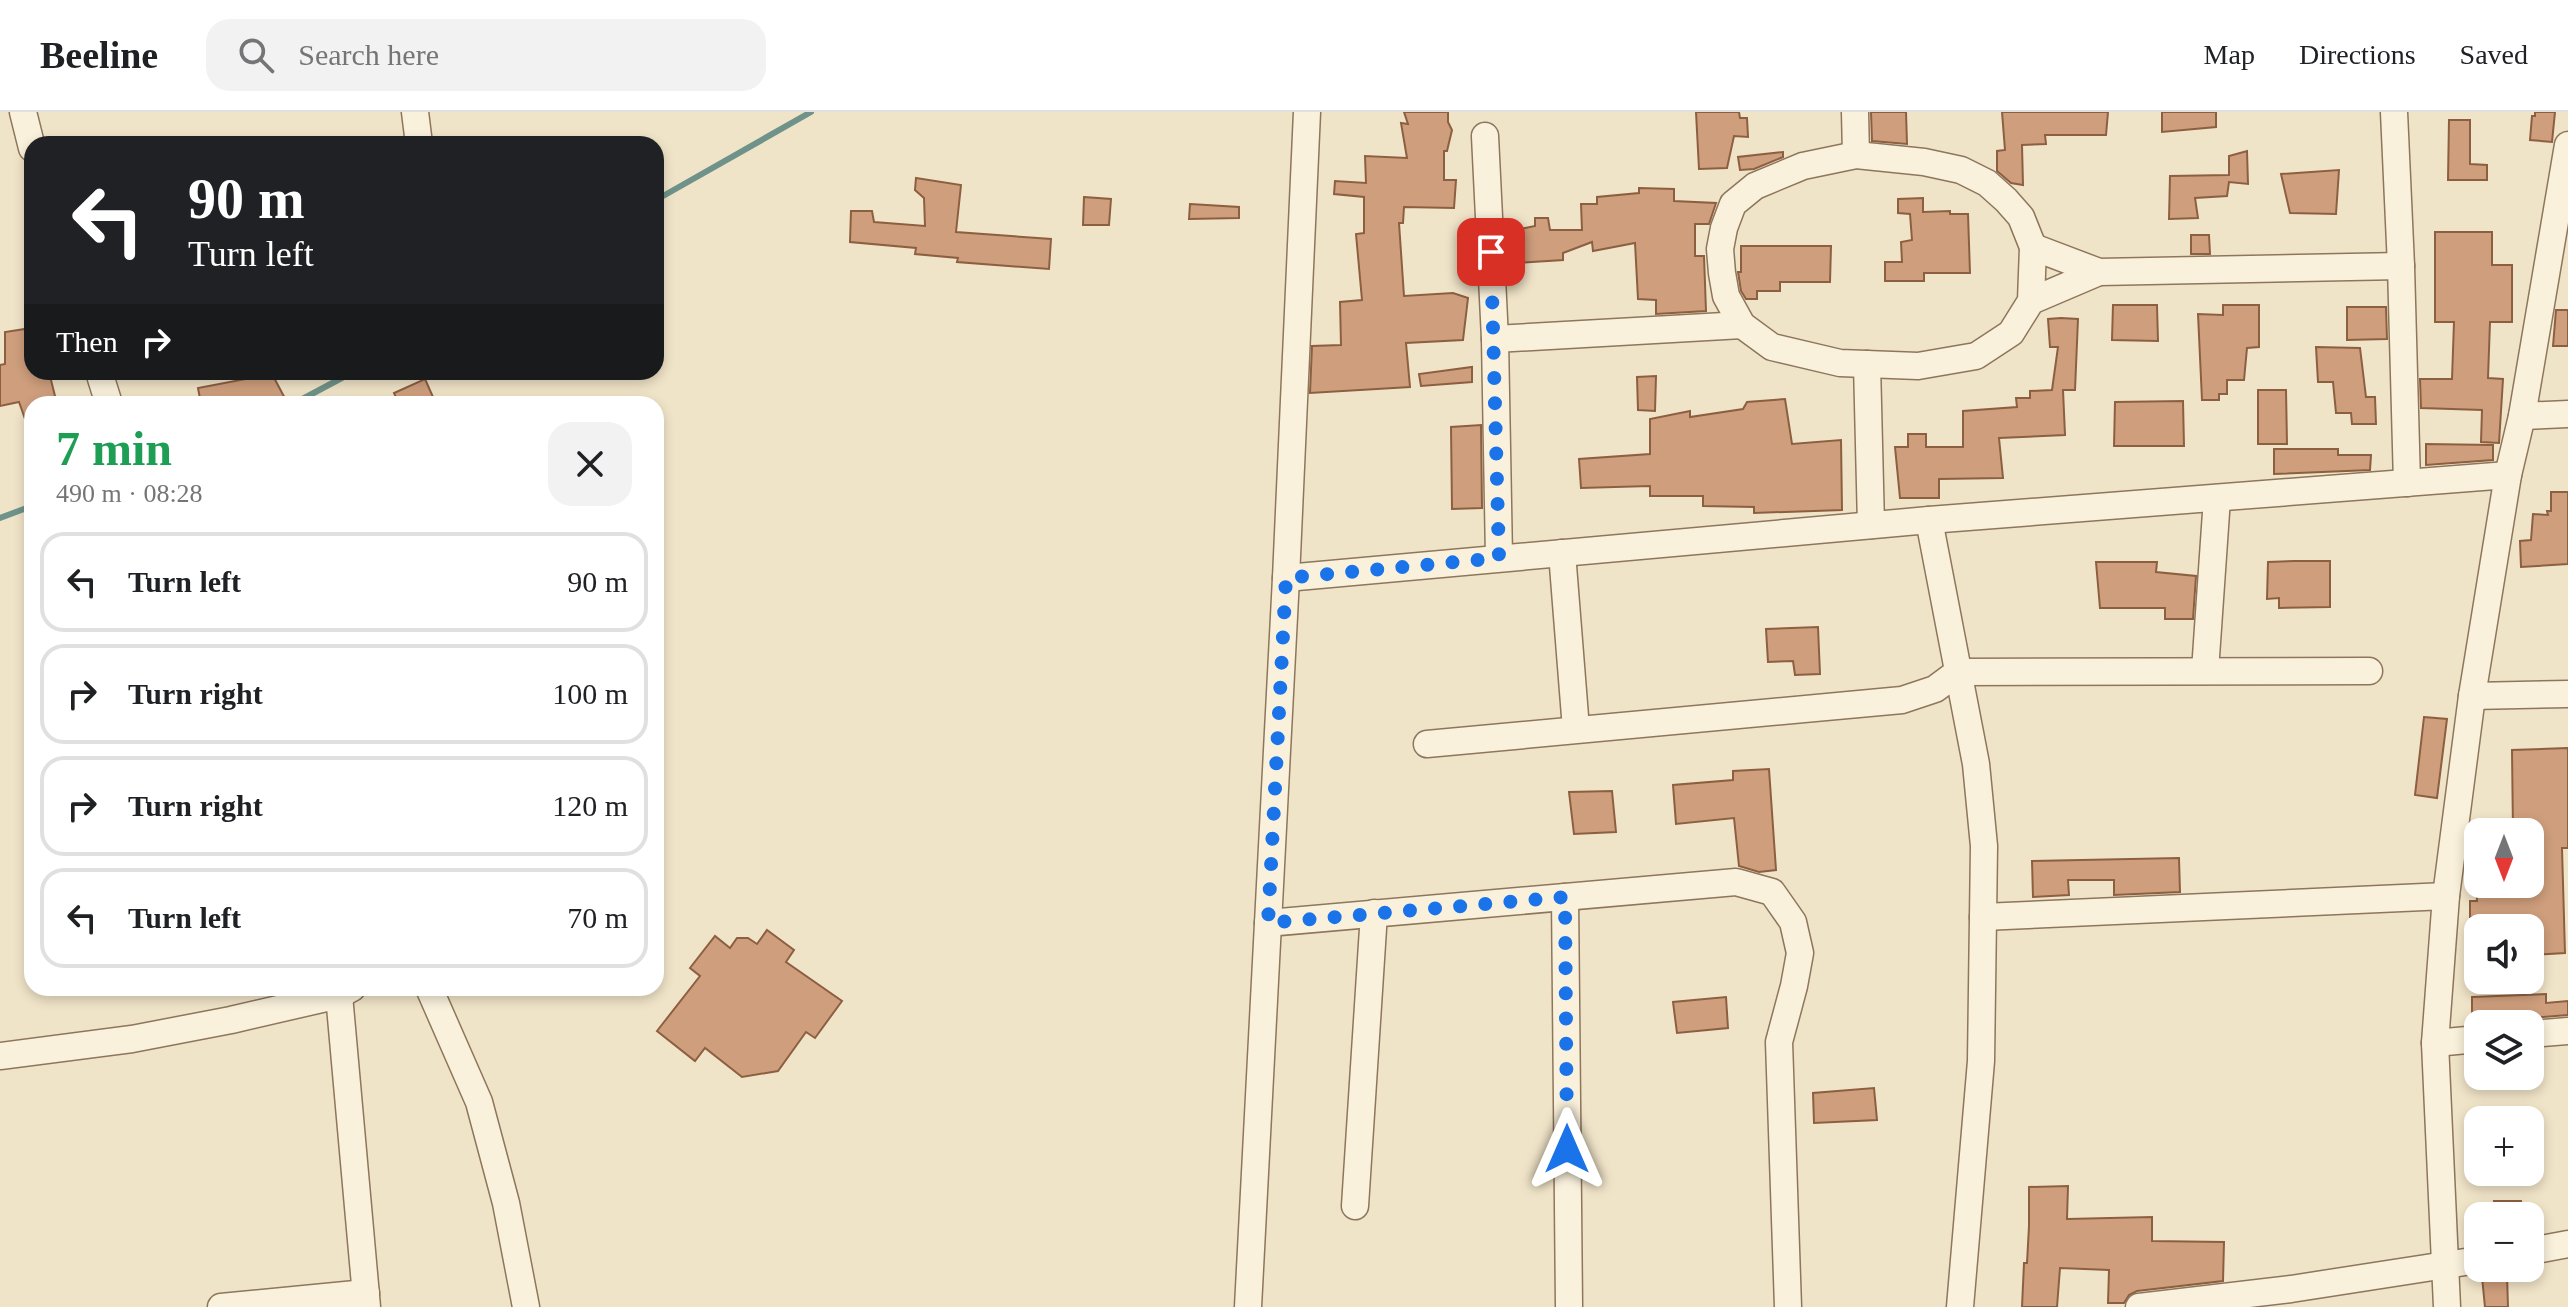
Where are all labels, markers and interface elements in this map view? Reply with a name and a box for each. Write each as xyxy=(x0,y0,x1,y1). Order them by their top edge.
search box xyxy=(206,19,766,91)
icon: search xyxy=(234,33,278,77)
text: Beeline xyxy=(40,34,158,76)
text: Search here xyxy=(298,38,439,71)
text: Map xyxy=(2204,39,2255,70)
text: Directions xyxy=(2299,39,2416,70)
text: Saved xyxy=(2460,39,2528,70)
icon: left xyxy=(56,168,160,272)
text: 90 m xyxy=(188,168,305,230)
pin xyxy=(1457,218,1525,286)
icon: arrive xyxy=(1469,230,1513,274)
text: Turn left xyxy=(188,234,314,274)
icon: right xyxy=(134,320,178,364)
text: Then xyxy=(56,325,118,358)
text: 7 min xyxy=(56,422,172,475)
button: close xyxy=(548,422,632,506)
text: 490 m · 08:28 xyxy=(56,479,203,508)
icon: left xyxy=(60,560,104,604)
text: Turn left xyxy=(128,565,241,598)
text: 90 m xyxy=(567,565,628,598)
icon: right xyxy=(60,672,104,716)
text: Turn right xyxy=(128,677,263,710)
text: 100 m xyxy=(552,677,628,710)
icon: right xyxy=(60,784,104,828)
text: Turn right xyxy=(128,789,263,822)
text: 120 m xyxy=(552,789,628,822)
north arrow xyxy=(2464,818,2544,898)
map controls xyxy=(2464,818,2544,1282)
icon: left xyxy=(60,896,104,940)
text: Turn left xyxy=(128,901,241,934)
text: 70 m xyxy=(567,901,628,934)
button: sound xyxy=(2464,914,2544,994)
button: layers xyxy=(2464,1010,2544,1090)
button: + xyxy=(2464,1106,2544,1186)
position arrow xyxy=(1525,1107,1609,1191)
button: − xyxy=(2464,1202,2544,1282)

